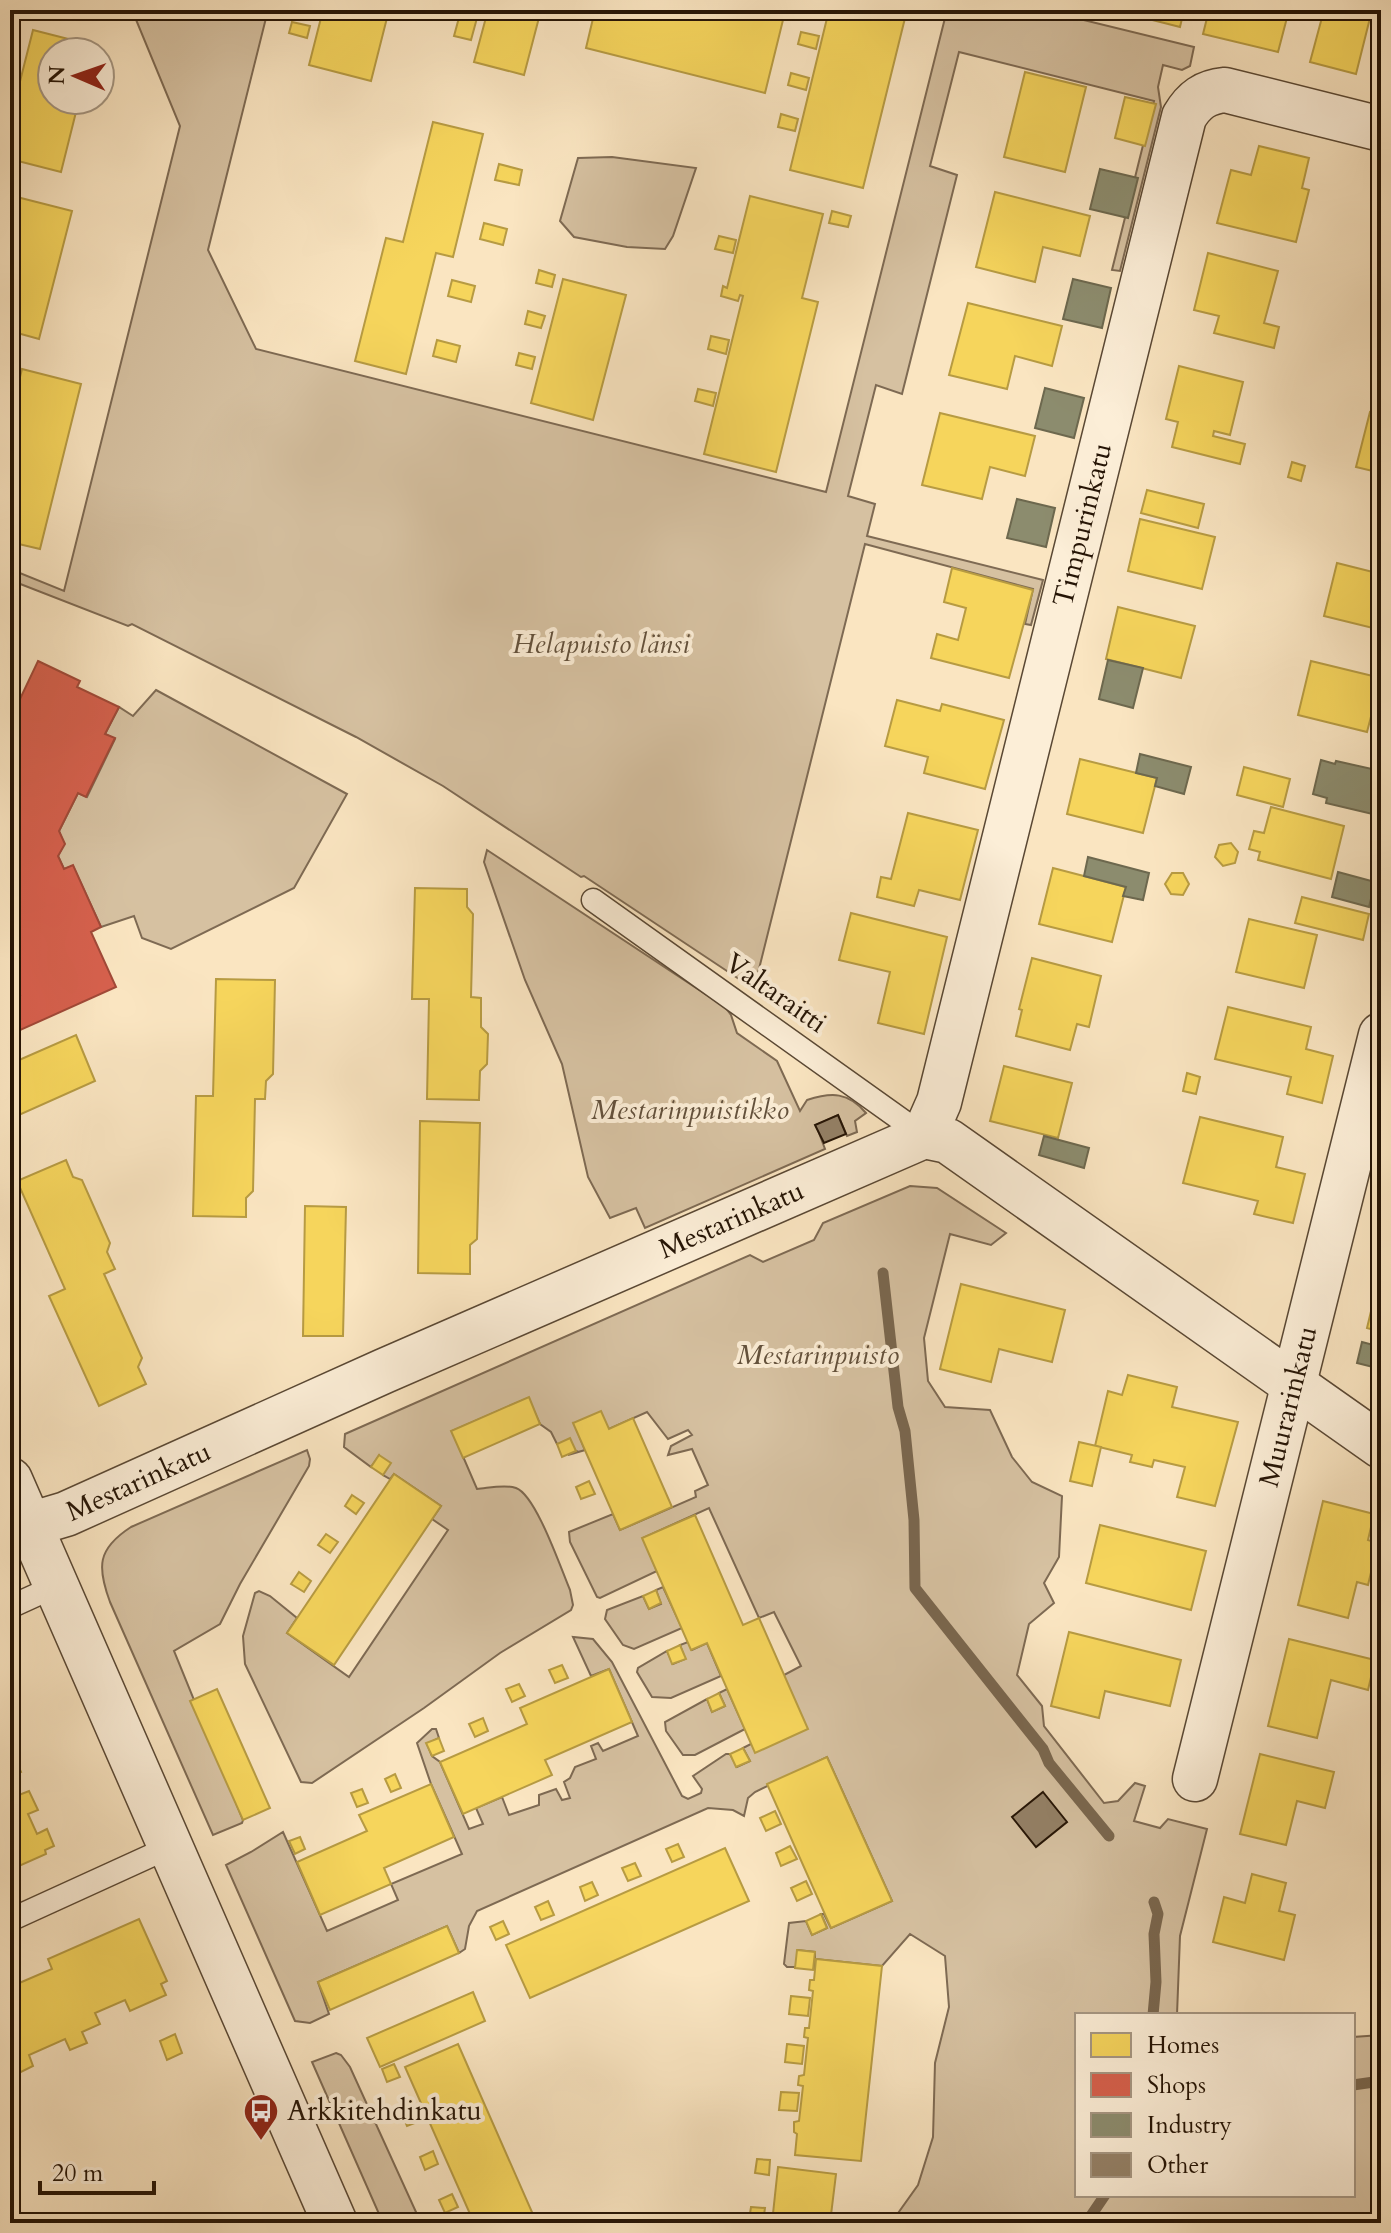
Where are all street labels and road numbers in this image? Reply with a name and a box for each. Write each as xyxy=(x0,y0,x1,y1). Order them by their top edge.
street label: Timpurinkatu xyxy=(1044,439,1121,611)
street label: Valtaraitti xyxy=(717,944,835,1042)
street label: Mestarinkatu xyxy=(653,1172,810,1268)
street label: Muurarinkatu xyxy=(1250,1322,1327,1491)
street label: Mestarinkatu xyxy=(60,1432,217,1531)

